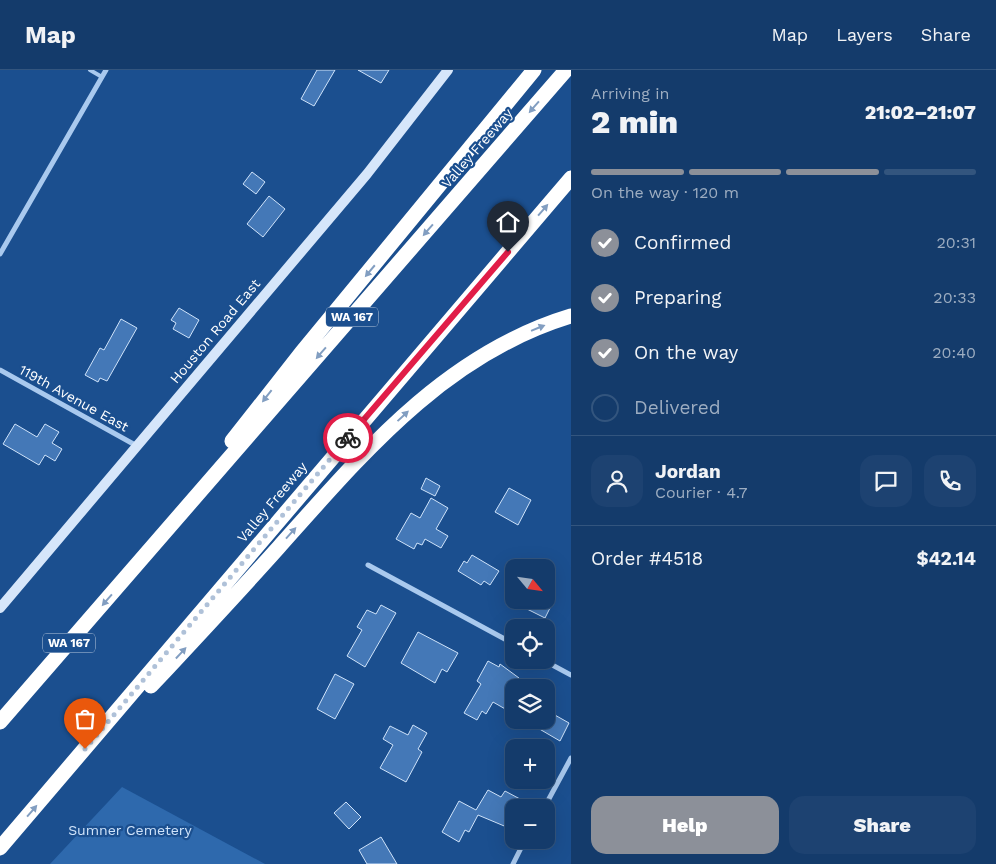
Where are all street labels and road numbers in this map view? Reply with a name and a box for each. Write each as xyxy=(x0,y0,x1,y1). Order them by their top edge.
street label: Valley Freeway xyxy=(438,104,516,191)
street label: Houston Road East xyxy=(167,275,263,386)
road number: WA 167 xyxy=(326,308,378,326)
street label: 119th Avenue East xyxy=(16,361,132,435)
street label: Valley Freeway xyxy=(234,458,311,545)
road number: WA 167 xyxy=(43,634,95,652)

